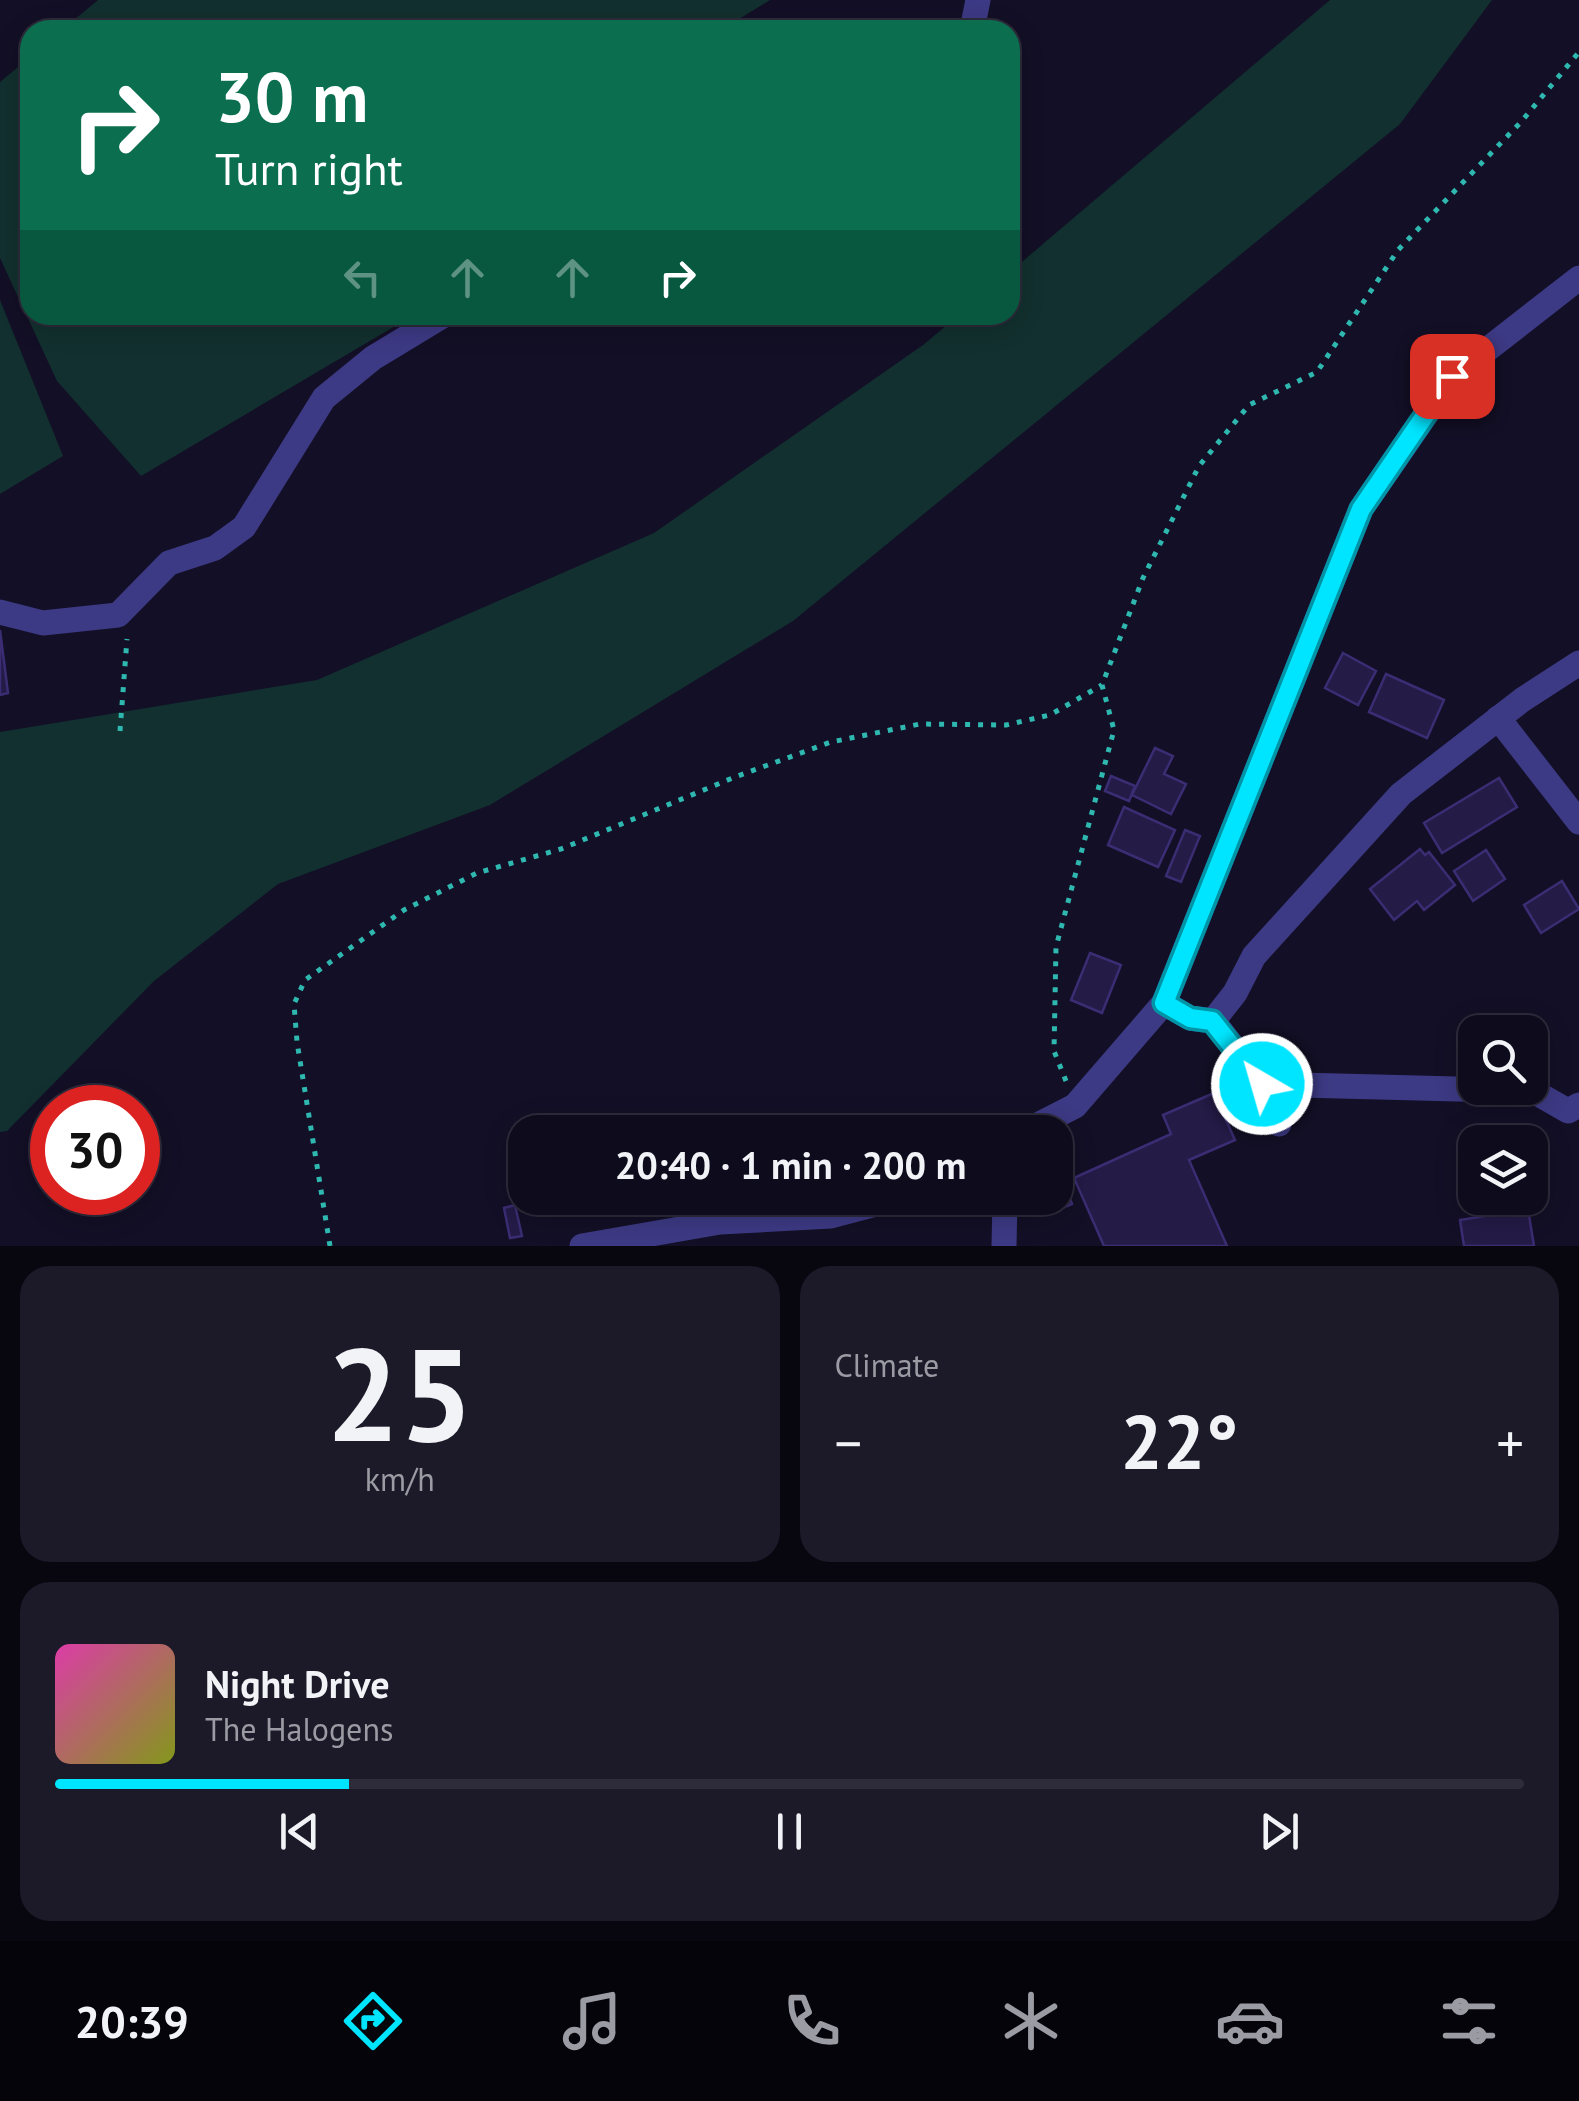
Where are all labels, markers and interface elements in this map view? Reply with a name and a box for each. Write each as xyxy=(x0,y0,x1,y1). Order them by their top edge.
text: 30 m xyxy=(215,51,368,141)
icon: right xyxy=(50,60,180,190)
text: Turn right xyxy=(215,139,403,197)
icon: left xyxy=(335,250,390,305)
icon: ahead xyxy=(440,250,495,305)
icon: ahead xyxy=(545,250,600,305)
icon: right xyxy=(650,250,705,305)
pin xyxy=(1410,334,1495,419)
icon: arrive xyxy=(1425,349,1480,404)
map controls xyxy=(1458,1015,1548,1215)
button: search xyxy=(1458,1015,1548,1105)
position arrow xyxy=(1210,1032,1314,1136)
speed limit sign: 30 xyxy=(30,1085,160,1215)
button: layers xyxy=(1458,1125,1548,1215)
text: 20:40 · 1 min · 200 m xyxy=(615,1140,966,1189)
text: 25 xyxy=(326,1309,473,1477)
text: Climate xyxy=(835,1344,939,1386)
text: 22° xyxy=(1120,1393,1238,1490)
text: − xyxy=(835,1407,862,1478)
text: + xyxy=(1496,1407,1524,1478)
text: km/h xyxy=(365,1458,435,1500)
text: Night Drive xyxy=(205,1659,389,1708)
text: The Halogens xyxy=(205,1708,393,1750)
icon: previous xyxy=(272,1804,327,1859)
icon: pause xyxy=(762,1804,817,1859)
icon: next xyxy=(1252,1804,1307,1859)
icon: directions xyxy=(338,1986,408,2056)
icon: music xyxy=(557,1986,627,2056)
icon: phone xyxy=(777,1986,847,2056)
icon: climate xyxy=(996,1986,1066,2056)
icon: car xyxy=(1215,1986,1285,2056)
icon: filters xyxy=(1434,1986,1504,2056)
text: 20:39 xyxy=(75,1992,189,2050)

